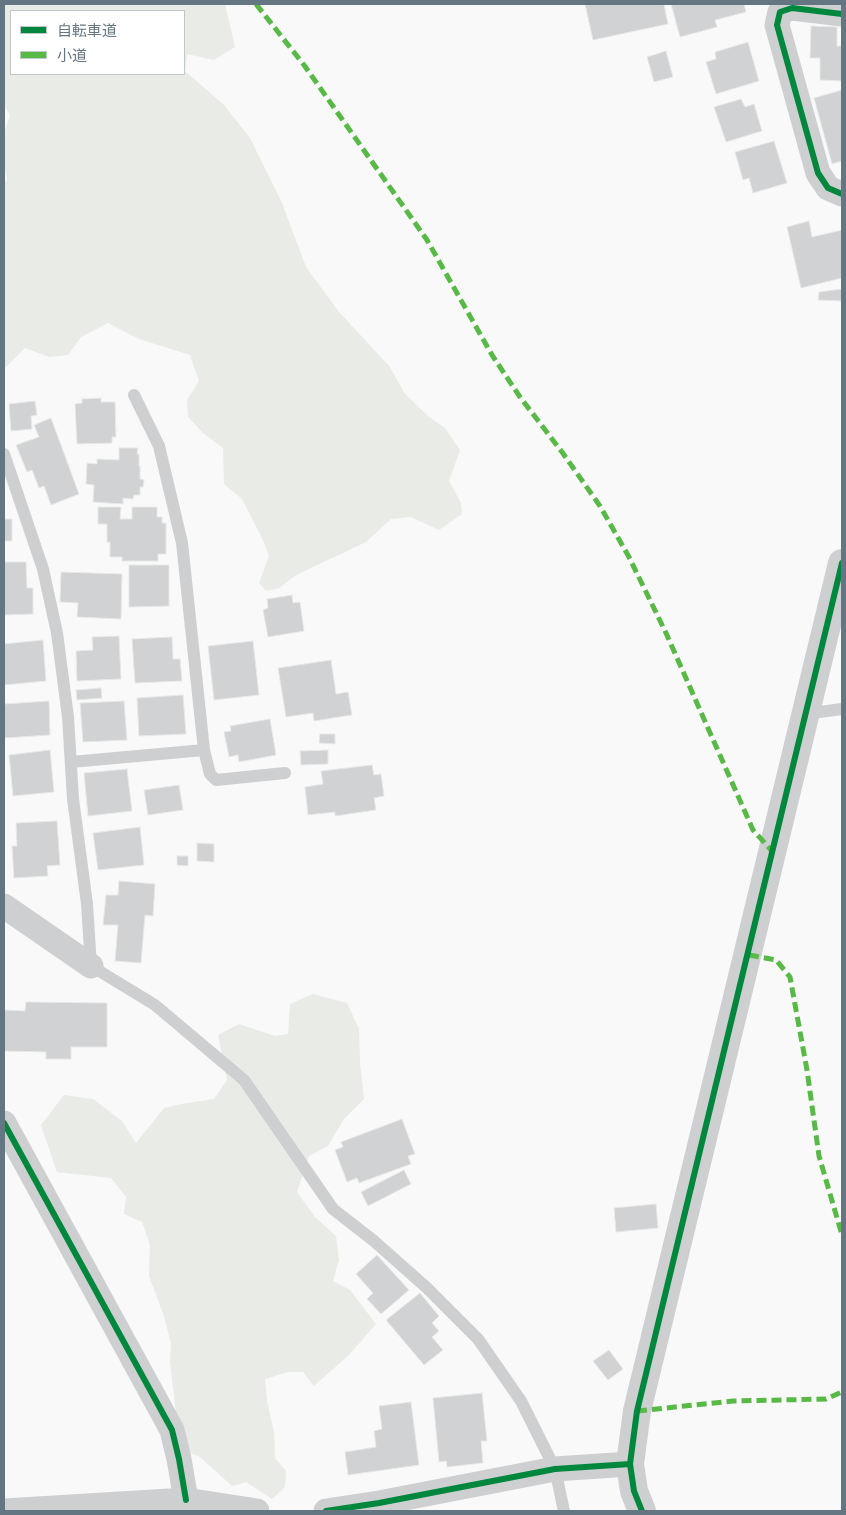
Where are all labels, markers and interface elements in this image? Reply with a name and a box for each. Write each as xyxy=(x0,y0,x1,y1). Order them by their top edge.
legend xyxy=(10,10,185,75)
text: 自転車道 xyxy=(57,21,117,39)
text: 小道 xyxy=(57,46,87,64)

